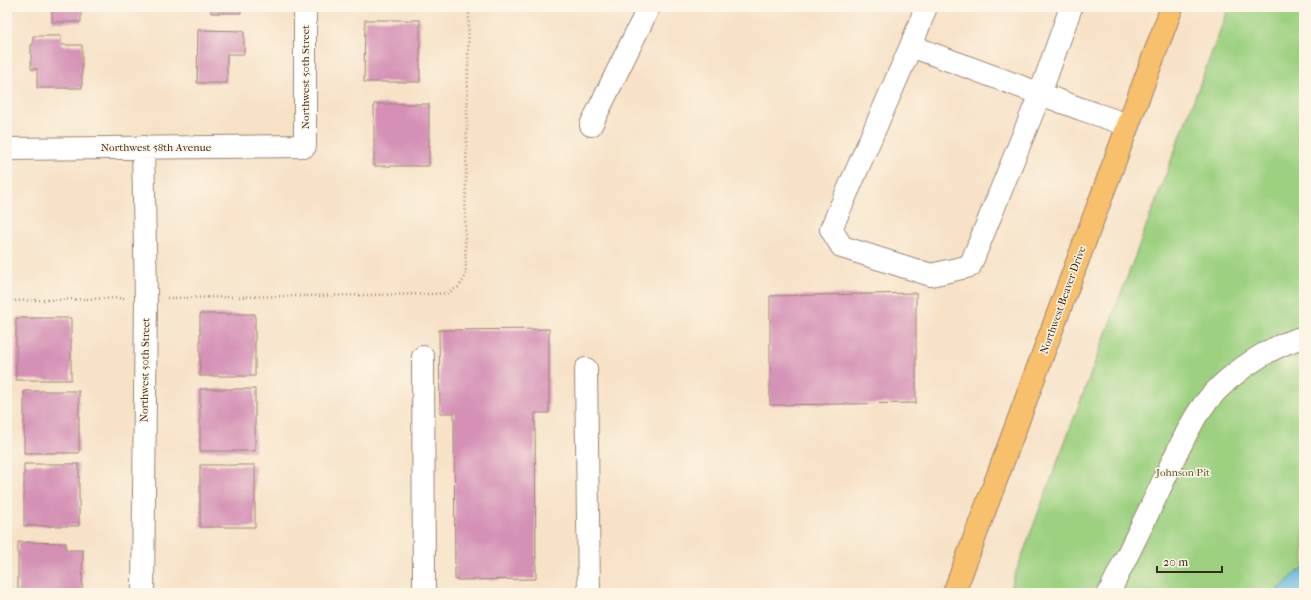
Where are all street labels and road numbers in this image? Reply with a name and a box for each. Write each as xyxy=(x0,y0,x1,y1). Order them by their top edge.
street label: Northwest 50th Street xyxy=(299,25,312,129)
street label: Northwest 58th Avenue xyxy=(101,141,212,154)
street label: Northwest Beaver Drive xyxy=(1037,244,1089,356)
street label: Northwest 50th Street xyxy=(138,318,152,422)

